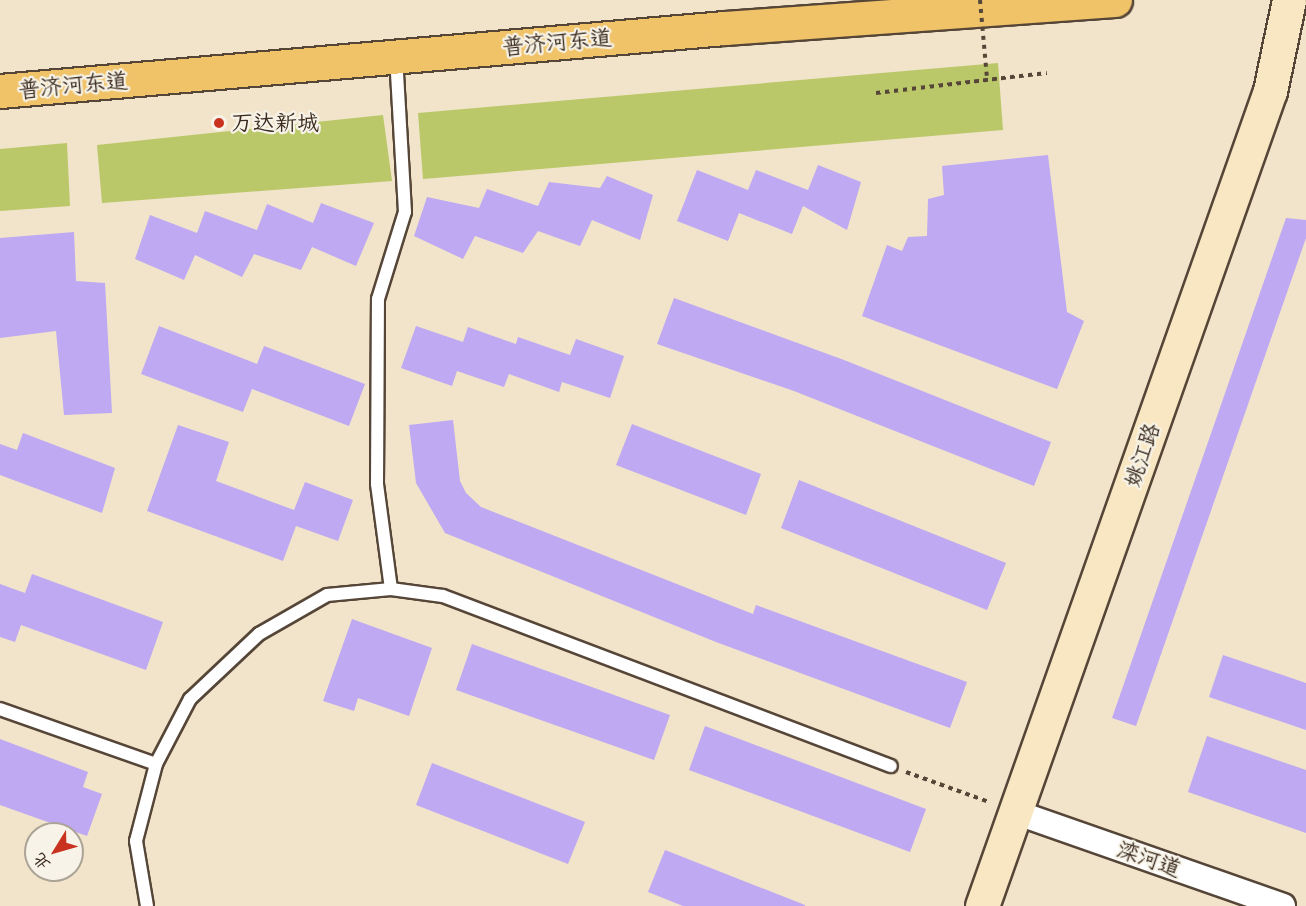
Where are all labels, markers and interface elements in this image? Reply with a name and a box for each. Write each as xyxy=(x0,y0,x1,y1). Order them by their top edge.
street label: 普济河东道 xyxy=(501,24,613,60)
street label: 普济河东道 xyxy=(17,67,129,103)
place label: 万达新城 xyxy=(231,110,319,136)
marker: 万达新城 xyxy=(212,116,226,130)
street label: 姚江路 xyxy=(1119,420,1165,490)
north arrow xyxy=(24,822,84,882)
street label: 滦河道 xyxy=(1114,836,1184,882)
text: 北 xyxy=(28,849,55,875)

